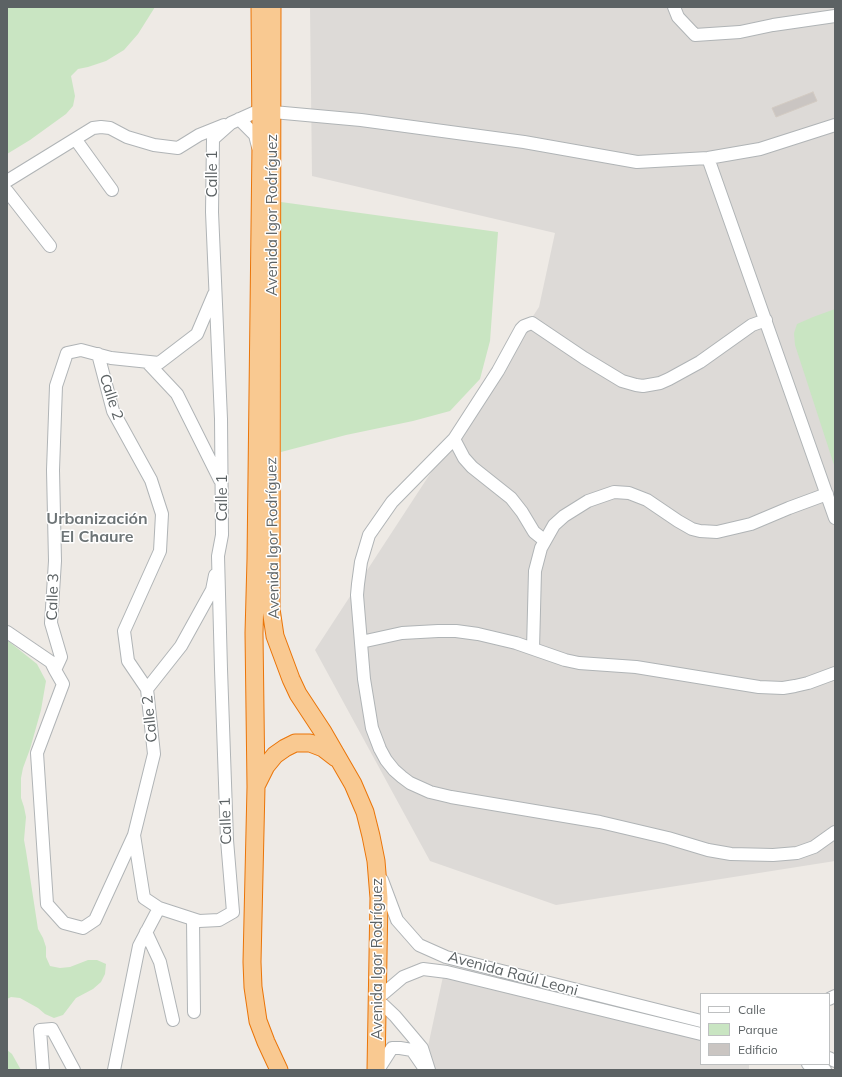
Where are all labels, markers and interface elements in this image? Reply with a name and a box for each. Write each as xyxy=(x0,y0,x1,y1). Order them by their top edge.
street label: Avenida Igor Rodríguez xyxy=(263,134,281,296)
street label: Calle 1 xyxy=(203,150,221,198)
street label: Calle 2 xyxy=(95,372,127,422)
street label: Avenida Igor Rodríguez xyxy=(263,457,283,619)
street label: Calle 1 xyxy=(213,474,231,522)
district label: Urbanización El Chaure xyxy=(46,509,148,547)
street label: Calle 3 xyxy=(43,573,63,621)
street label: Calle 2 xyxy=(139,695,161,743)
street label: Calle 1 xyxy=(216,797,236,845)
street label: Avenida Igor Rodríguez xyxy=(368,878,386,1040)
street label: Avenida Raúl Leoni xyxy=(446,948,580,1000)
legend xyxy=(700,993,830,1065)
text: Calle xyxy=(738,1002,765,1017)
text: Parque xyxy=(738,1022,778,1037)
text: Edificio xyxy=(738,1042,778,1057)

